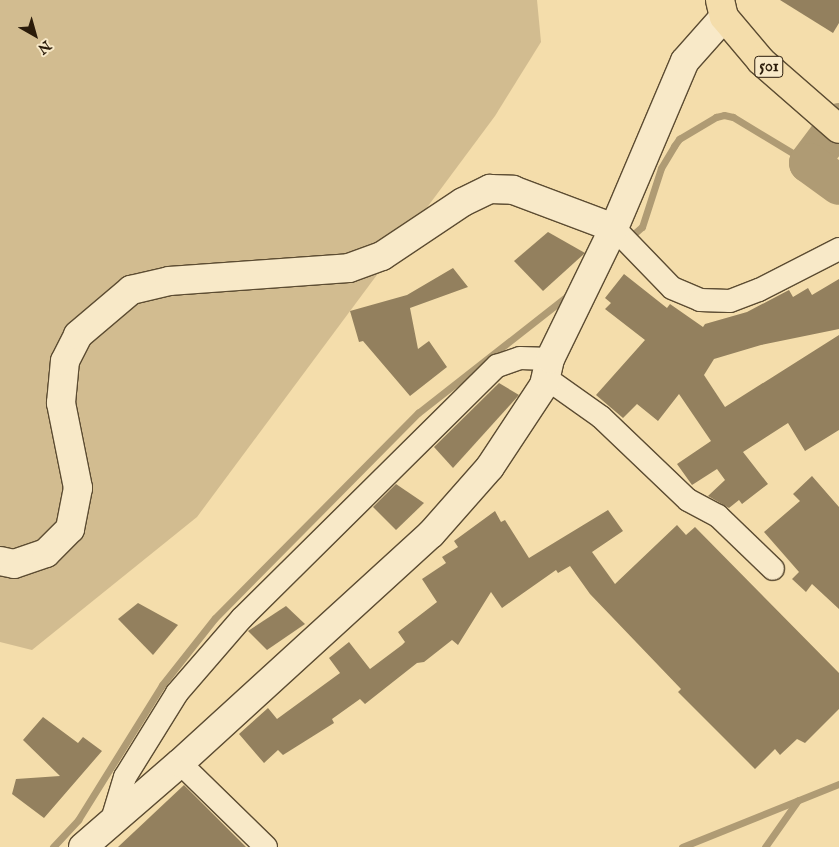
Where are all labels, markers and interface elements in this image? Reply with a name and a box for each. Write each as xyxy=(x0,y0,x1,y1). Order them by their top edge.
north arrow xyxy=(10,10,60,60)
text: N xyxy=(34,36,55,58)
road number: 501 xyxy=(754,54,784,80)

